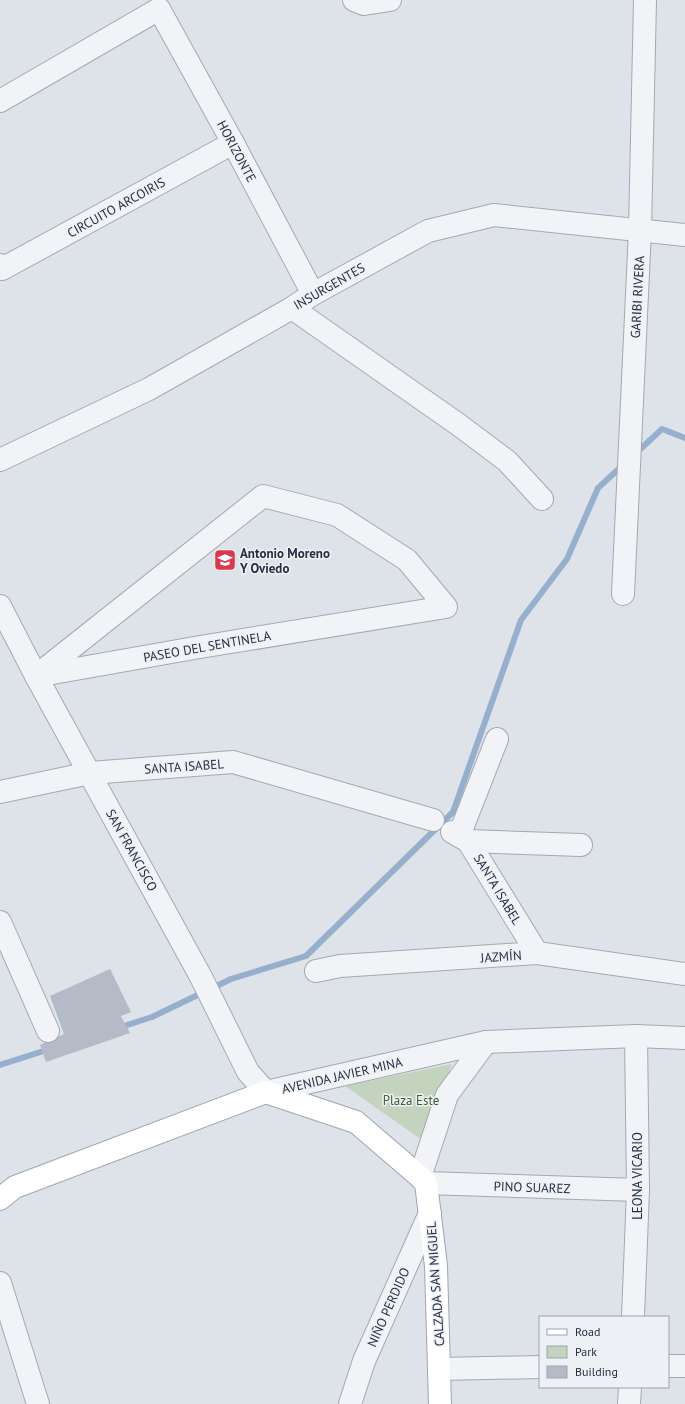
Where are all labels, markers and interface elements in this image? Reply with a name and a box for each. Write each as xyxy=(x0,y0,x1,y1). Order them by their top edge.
street label: HORIZONTE xyxy=(213,117,260,185)
street label: CIRCUITO ARCOIRIS xyxy=(64,173,168,241)
street label: GARIBI RIVERA xyxy=(627,255,648,339)
street label: INSURGENTES xyxy=(290,259,368,314)
place label: Antonio Moreno Y Oviedo xyxy=(239,545,330,577)
school or university icon: Antonio Moreno Y Oviedo xyxy=(212,547,238,573)
street label: PASEO DEL SENTINELA xyxy=(142,627,273,666)
street label: SANTA ISABEL xyxy=(144,755,225,778)
street label: SAN FRANCISCO xyxy=(102,806,161,894)
street label: SANTA ISABEL xyxy=(470,851,526,928)
street label: JAZMÍN xyxy=(479,947,522,966)
street label: AVENIDA JAVIER MINA xyxy=(280,1053,404,1098)
park label: Plaza Este xyxy=(383,1092,439,1109)
street label: LEONA VICARIO xyxy=(629,1132,646,1220)
street label: PINO SUAREZ xyxy=(493,1178,571,1197)
street label: CALZADA SAN MIGUEL xyxy=(423,1221,448,1347)
street label: NIÑO PERDIDO xyxy=(363,1265,414,1350)
legend xyxy=(539,1316,669,1388)
text: Road xyxy=(575,1324,600,1339)
text: Park xyxy=(575,1344,597,1359)
text: Building xyxy=(575,1364,618,1379)

